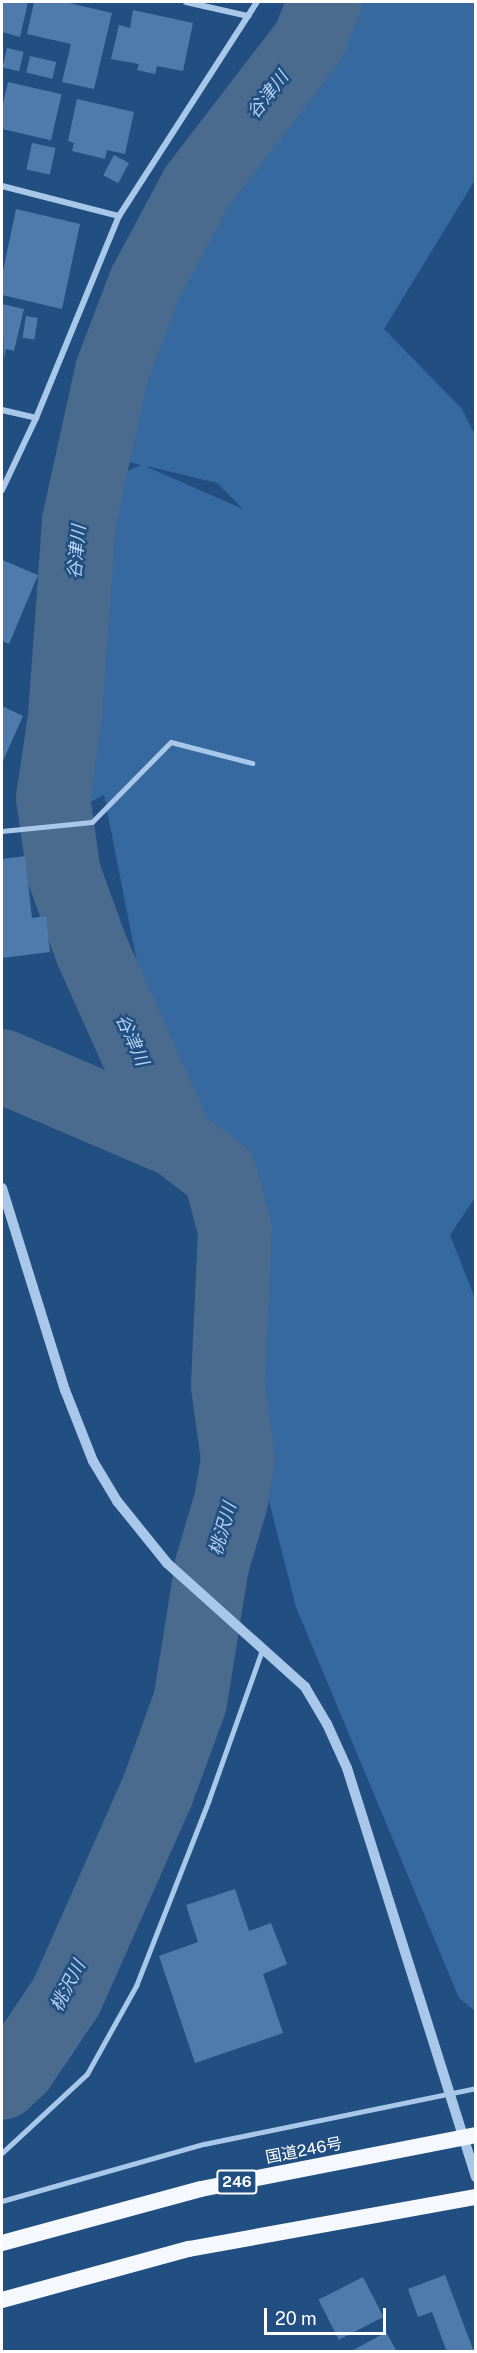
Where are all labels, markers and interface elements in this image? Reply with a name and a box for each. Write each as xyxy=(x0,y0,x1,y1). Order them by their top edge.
water label: 谷津川 xyxy=(243,67,293,123)
water label: 谷津川 xyxy=(64,524,90,580)
water label: 谷津川 xyxy=(111,1011,153,1069)
water label: 桃沢川 xyxy=(205,1500,241,1558)
water label: 桃沢川 xyxy=(46,1957,90,2015)
street label: 国道246号 xyxy=(264,2134,344,2168)
road number: 246 xyxy=(216,2170,258,2194)
scale bar xyxy=(267,2296,388,2334)
text: 20 m xyxy=(275,2308,317,2329)

